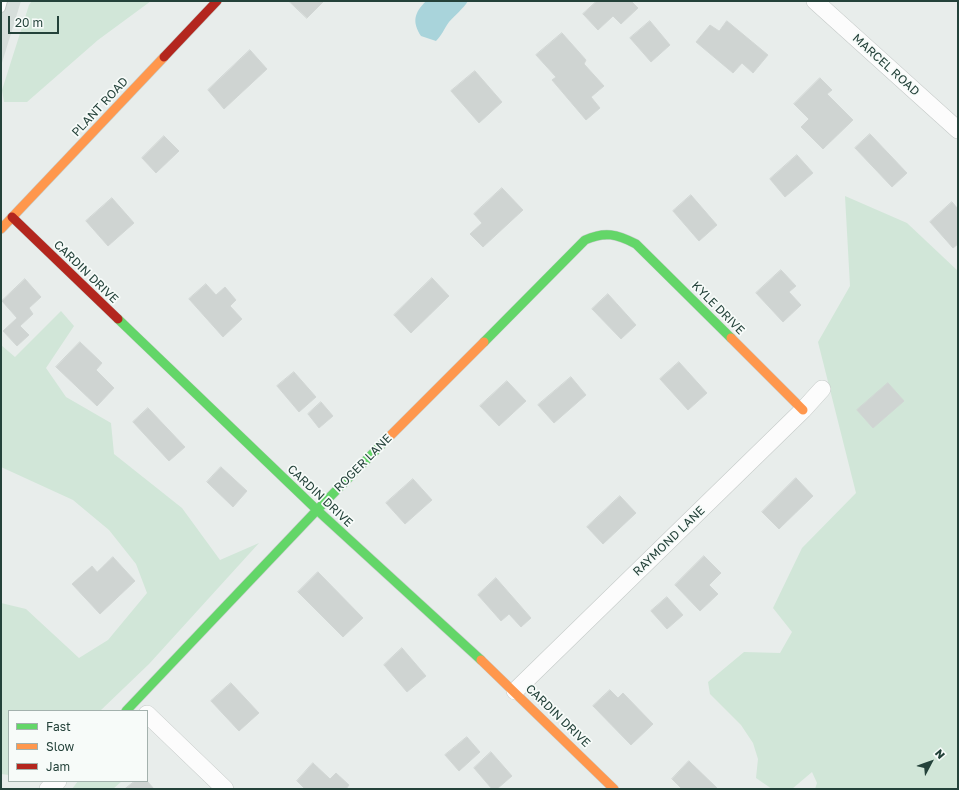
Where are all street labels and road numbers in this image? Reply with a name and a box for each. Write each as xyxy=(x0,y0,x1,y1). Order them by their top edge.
street label: MARCEL ROAD xyxy=(850,31,922,99)
street label: PLANT ROAD xyxy=(69,74,131,140)
street label: CARDIN DRIVE xyxy=(51,238,121,306)
street label: KYLE DRIVE xyxy=(689,279,747,337)
street label: ROGER LANE xyxy=(331,431,395,495)
street label: CARDIN DRIVE xyxy=(284,462,356,530)
street label: RAYMOND LANE xyxy=(630,503,708,579)
street label: CARDIN DRIVE xyxy=(523,682,593,750)

